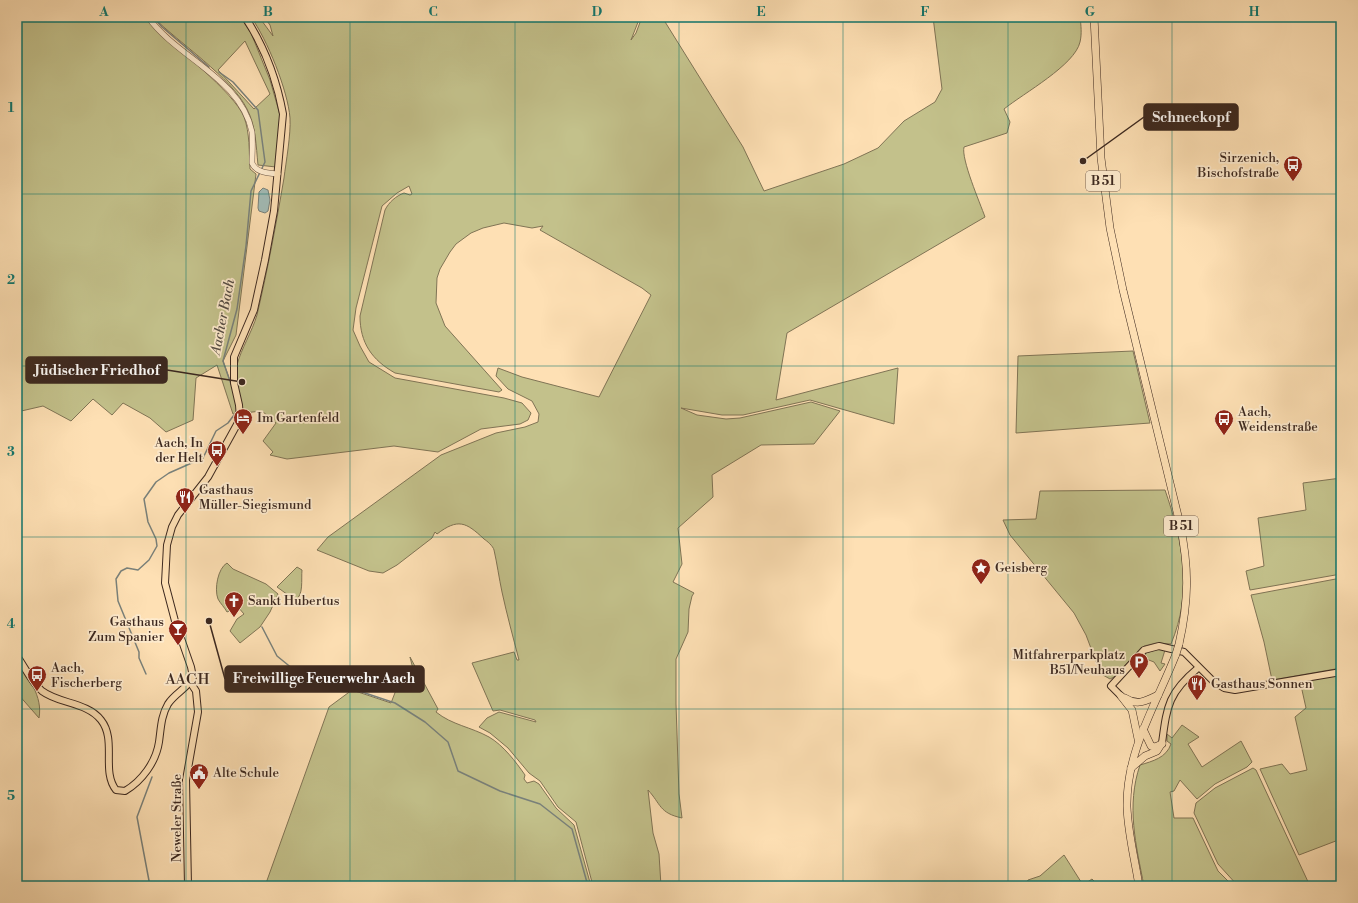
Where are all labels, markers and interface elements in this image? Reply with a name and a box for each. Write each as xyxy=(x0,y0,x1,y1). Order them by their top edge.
text: A xyxy=(98,4,109,20)
text: B xyxy=(263,4,273,20)
text: C xyxy=(428,4,438,20)
text: D xyxy=(592,4,602,20)
text: E xyxy=(756,4,766,20)
text: F xyxy=(920,4,930,20)
text: G xyxy=(1085,4,1096,20)
text: H xyxy=(1249,4,1260,20)
text: 1 xyxy=(8,100,15,116)
callout: Schneekopf xyxy=(1144,104,1238,130)
text: Schneekopf xyxy=(1152,109,1232,127)
place label: Sirzenich, Bischofstraße xyxy=(1196,150,1279,181)
bus stop icon: Sirzenich, Bischofstraße xyxy=(1282,154,1304,182)
road number: B 51 xyxy=(1086,171,1120,191)
text: 2 xyxy=(7,272,15,288)
water label: Aacher Bach xyxy=(206,277,239,358)
callout: Jüdischer Friedhof xyxy=(26,357,167,383)
text: Jüdischer Friedhof xyxy=(32,362,162,380)
place label: Aach, Weidenstraße xyxy=(1237,404,1318,435)
hotel icon: Im Gartenfeld xyxy=(232,407,254,435)
bus stop icon: Aach, Weidenstraße xyxy=(1213,408,1235,436)
place label: Im Gartenfeld xyxy=(257,410,340,426)
place label: Aach, In der Helt xyxy=(154,435,203,466)
bus stop icon: Aach, In der Helt xyxy=(206,439,228,467)
text: 3 xyxy=(7,444,15,460)
place label: Gasthaus Müller-Siegismund xyxy=(199,482,312,513)
restaurant icon: Gasthaus Müller-Siegismund xyxy=(174,486,196,514)
road number: B 51 xyxy=(1164,516,1198,536)
place icon: Geisberg xyxy=(970,557,992,585)
place label: Geisberg xyxy=(995,560,1048,576)
church icon: Sankt Hubertus xyxy=(223,590,245,618)
place label: Sankt Hubertus xyxy=(248,593,340,609)
place label: Gasthaus Zum Spanier xyxy=(88,614,164,645)
text: 4 xyxy=(7,616,16,632)
bar icon: Gasthaus Zum Spanier xyxy=(167,618,189,646)
place label: Mitfahrerparkplatz B51/Neuhaus xyxy=(1013,647,1125,678)
parking icon: Mitfahrerparkplatz B51/Neuhaus xyxy=(1128,651,1150,679)
place label: Aach, Fischerberg xyxy=(50,660,122,691)
bus stop icon: Aach, Fischerberg xyxy=(26,664,48,692)
callout: Freiwillige Feuerwehr Aach xyxy=(225,666,424,692)
district label: AACH xyxy=(164,670,211,689)
text: Freiwillige Feuerwehr Aach xyxy=(233,670,415,688)
restaurant icon: Gasthaus Sonnen xyxy=(1186,673,1208,701)
place label: Gasthaus Sonnen xyxy=(1211,676,1313,692)
public building icon: Alte Schule xyxy=(188,762,210,790)
place label: Alte Schule xyxy=(212,765,279,781)
street label: Neweler Straße xyxy=(169,773,185,862)
text: 5 xyxy=(7,788,15,804)

